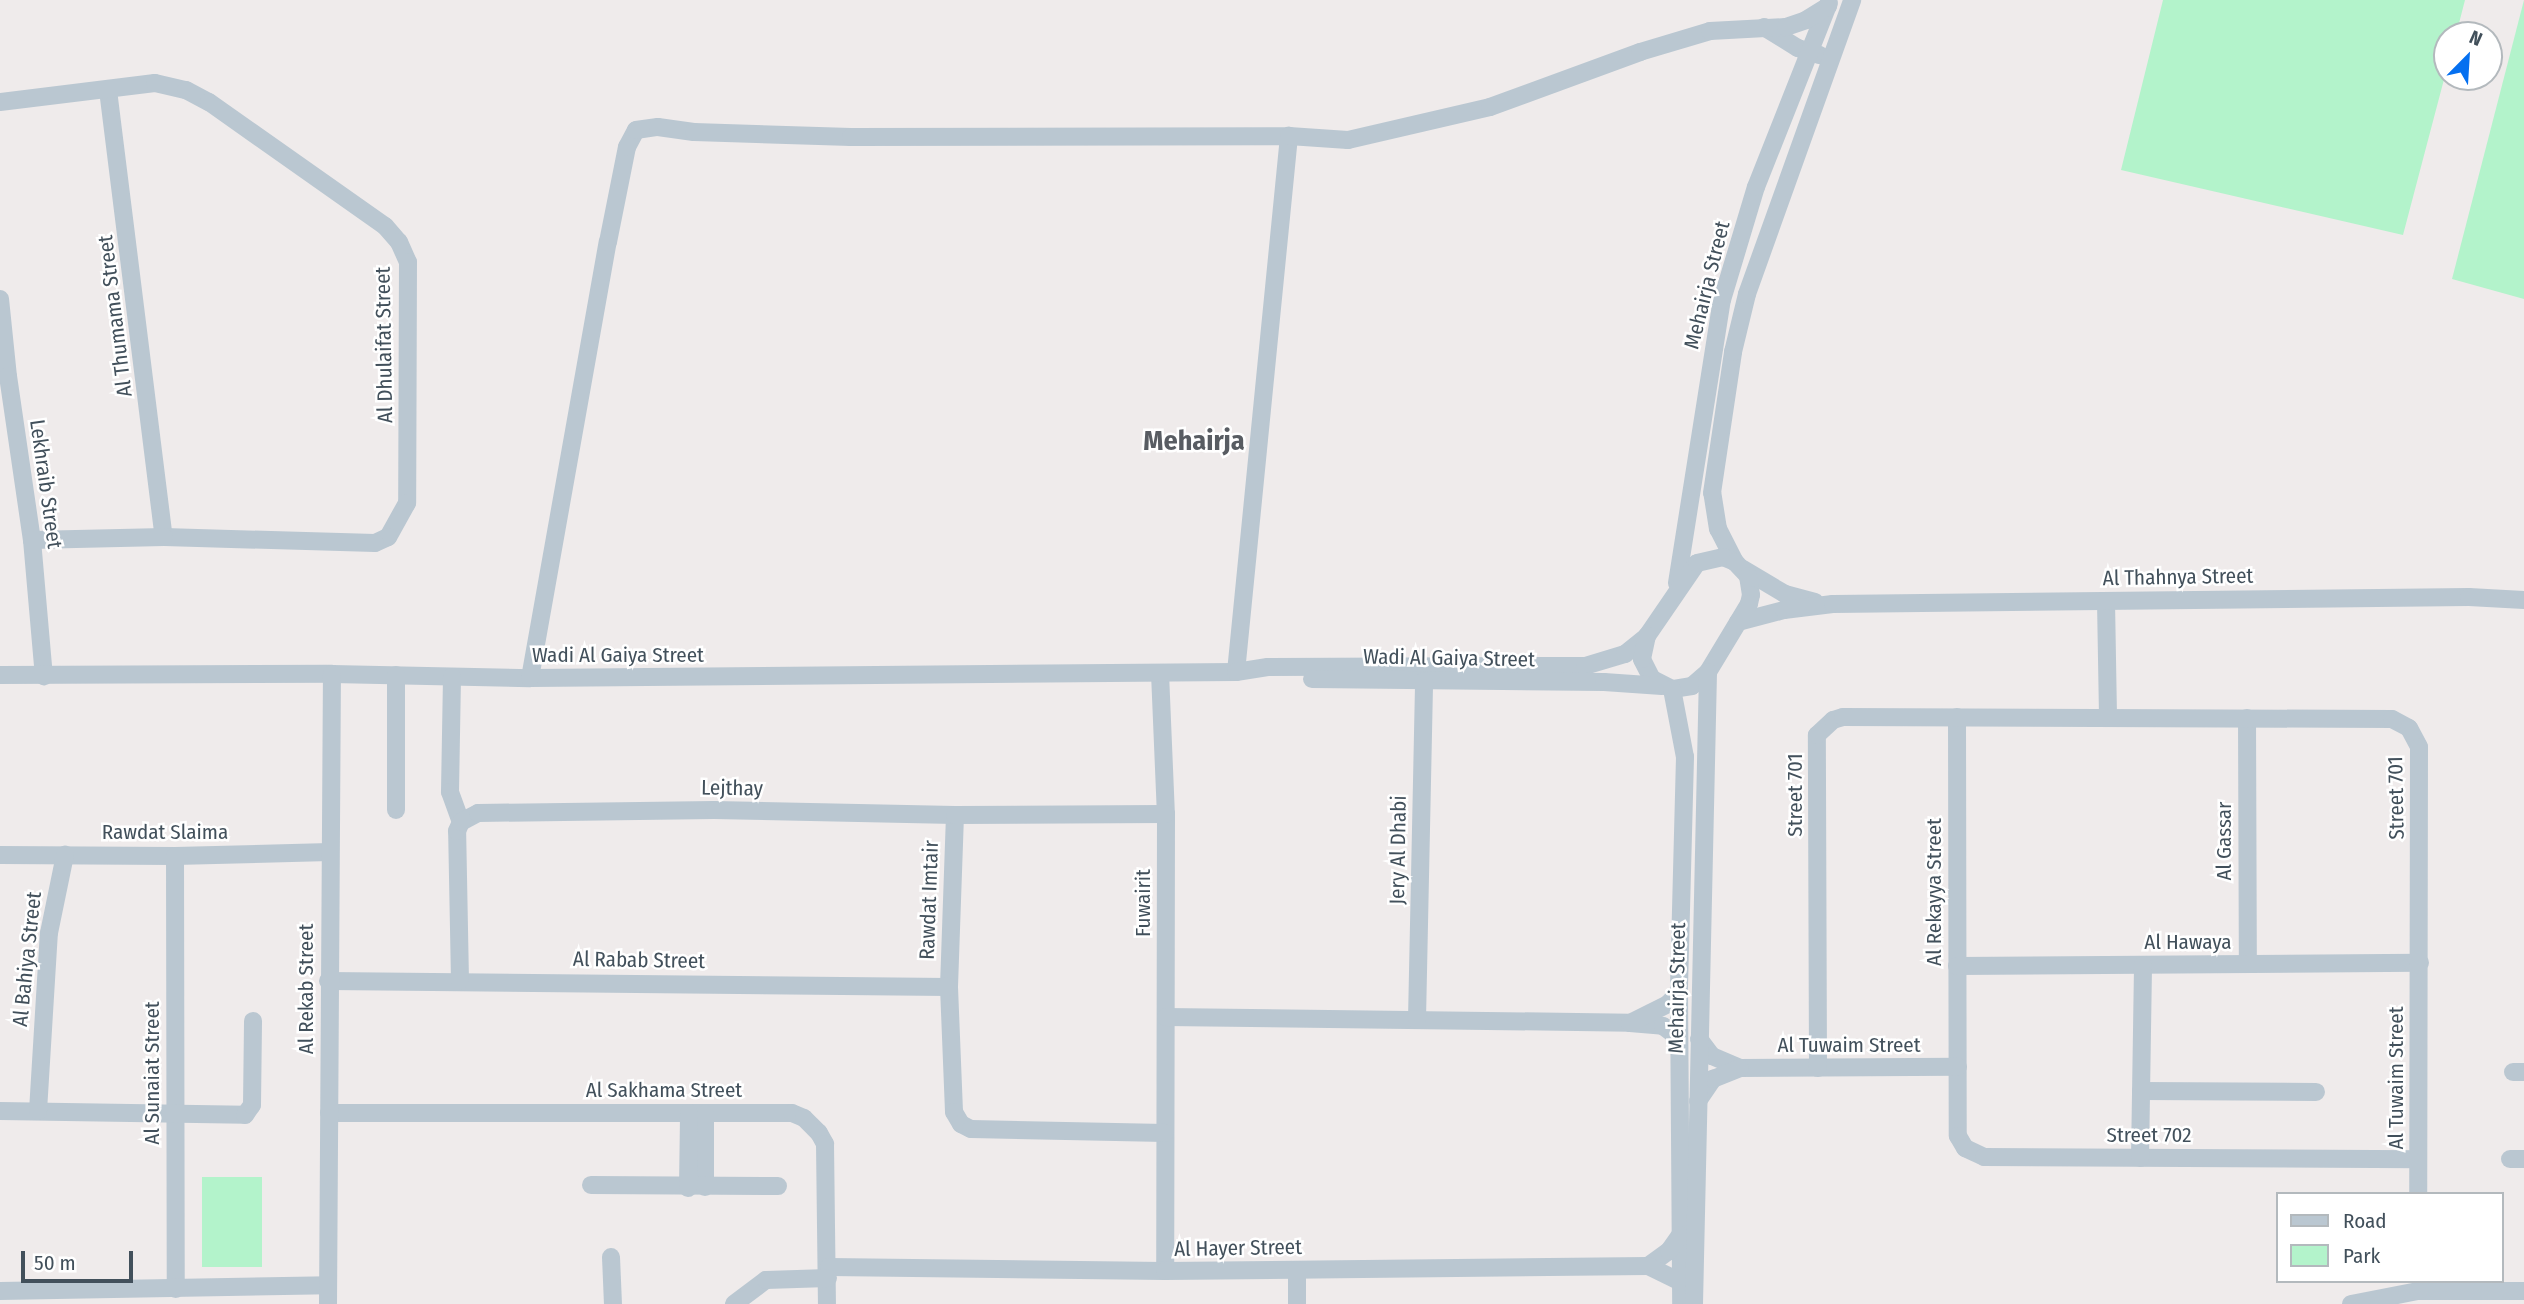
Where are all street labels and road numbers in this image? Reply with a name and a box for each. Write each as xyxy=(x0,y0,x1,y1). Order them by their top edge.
street label: Mehairja Street xyxy=(1679,218,1735,352)
street label: Al Thumama Street xyxy=(93,234,137,398)
street label: Al Dhulaifat Street xyxy=(370,267,398,423)
street label: Lekhraib Street xyxy=(24,418,68,550)
street label: Al Thahnya Street xyxy=(2103,563,2253,591)
street label: Wadi Al Gaiya Street xyxy=(532,642,704,668)
street label: Wadi Al Gaiya Street xyxy=(1363,644,1535,672)
street label: Street 701 xyxy=(1782,753,1808,837)
street label: Street 701 xyxy=(2383,756,2409,840)
street label: Lejthay xyxy=(701,775,763,801)
street label: Jery Al Dhabi xyxy=(1384,795,1412,905)
street label: Al Gassar xyxy=(2211,802,2237,880)
street label: Al Rekayya Street xyxy=(1921,818,1947,966)
street label: Rawdat Slaima xyxy=(102,819,228,845)
street label: Rawdat Imtair xyxy=(914,840,944,960)
street label: Fuwairit xyxy=(1130,869,1156,937)
street label: Al Bahiya Street xyxy=(7,890,47,1028)
street label: Mehairja Street xyxy=(1663,922,1691,1054)
street label: Al Rekab Street xyxy=(293,924,319,1054)
street label: Al Hawaya xyxy=(2144,929,2232,955)
street label: Al Rabab Street xyxy=(573,946,705,974)
street label: Al Sunaiat Street xyxy=(139,1001,165,1145)
street label: Al Tuwaim Street xyxy=(2383,1006,2409,1150)
street label: Al Tuwaim Street xyxy=(1777,1032,1921,1058)
street label: Al Sakhama Street xyxy=(586,1077,742,1103)
street label: Street 702 xyxy=(2107,1122,2191,1148)
street label: Al Hayer Street xyxy=(1174,1234,1302,1262)

